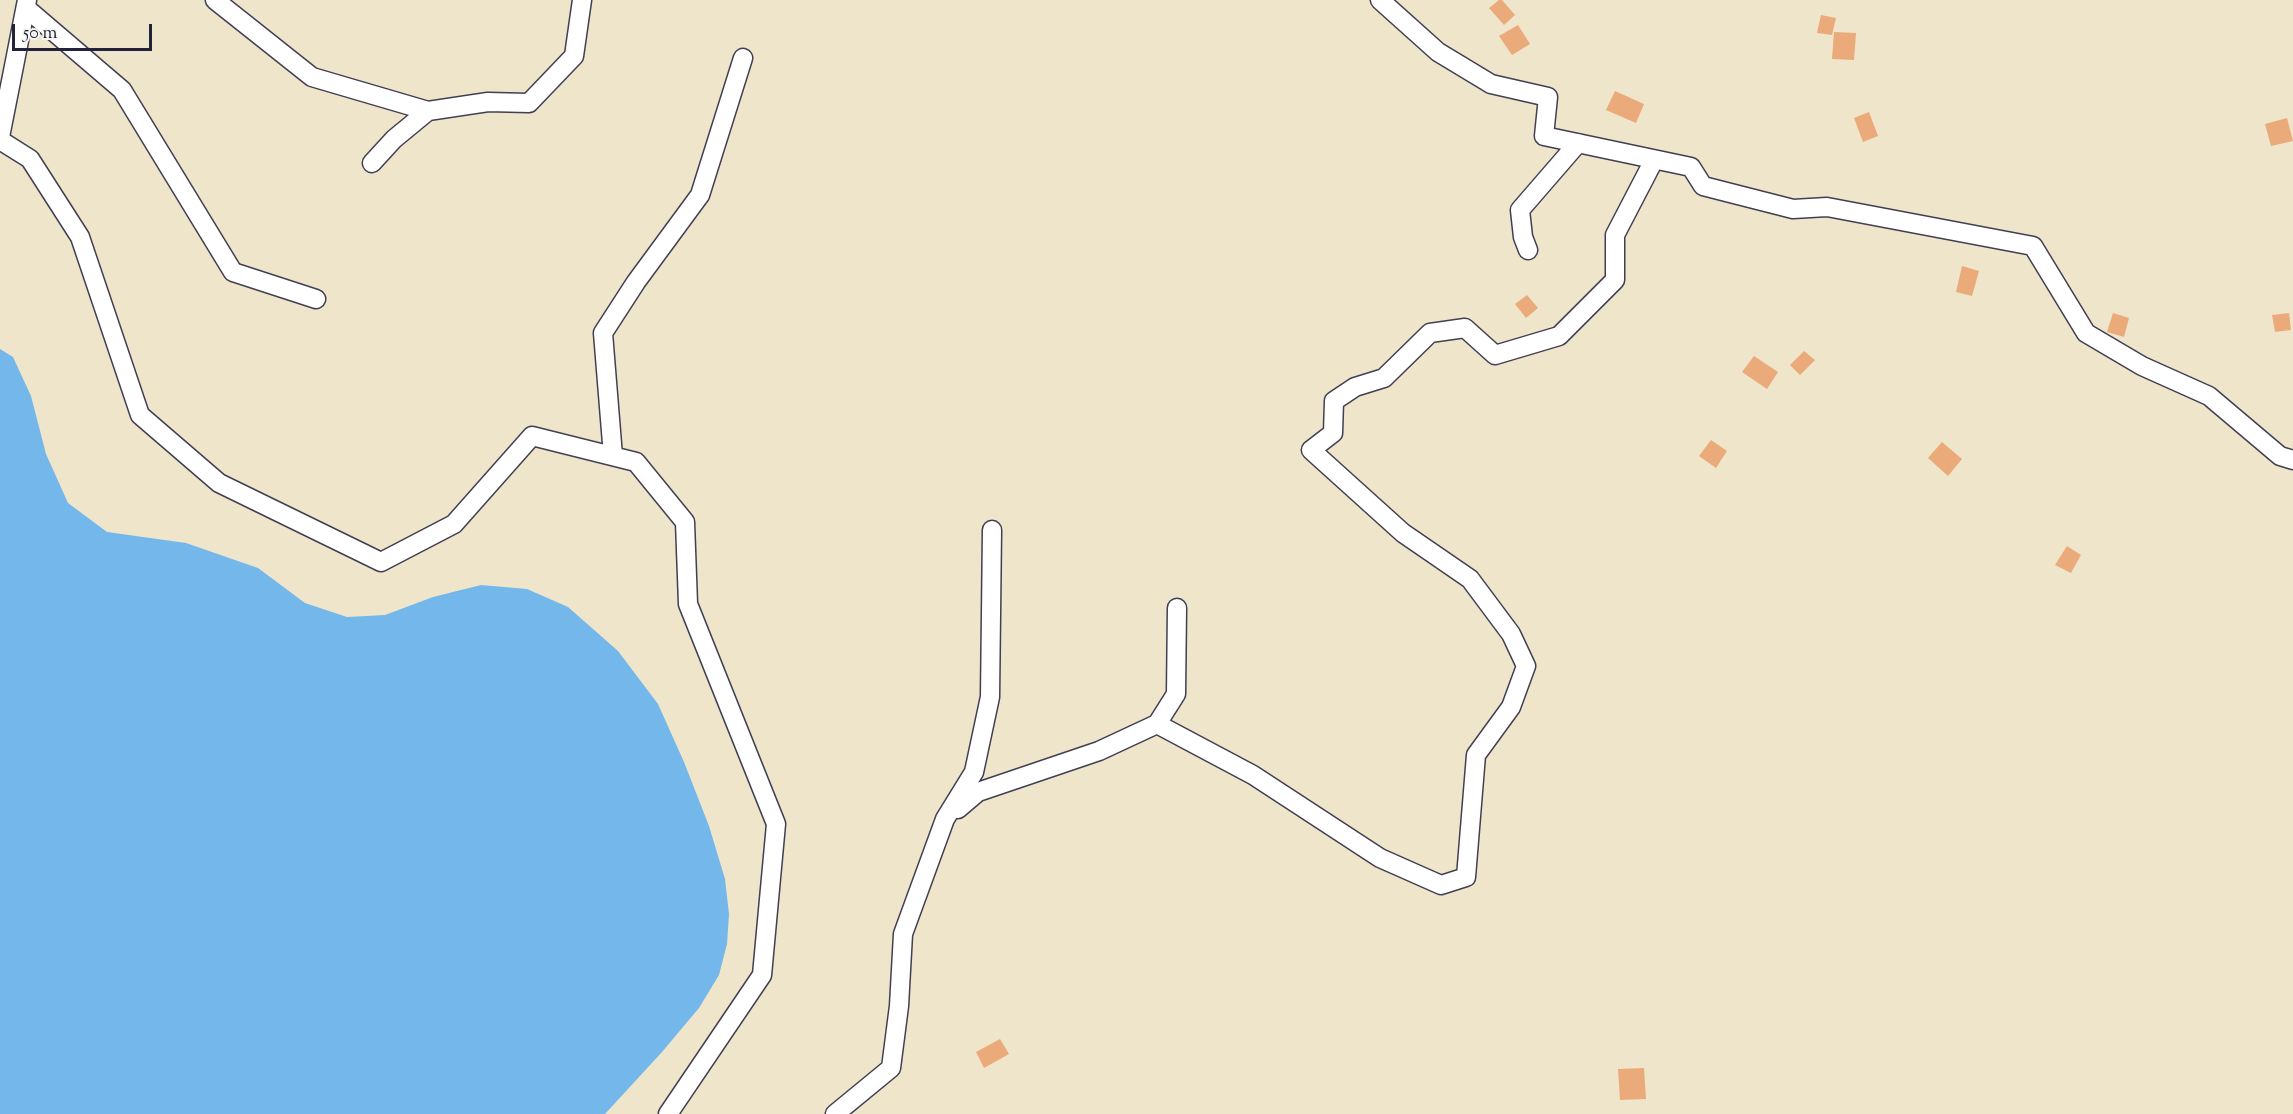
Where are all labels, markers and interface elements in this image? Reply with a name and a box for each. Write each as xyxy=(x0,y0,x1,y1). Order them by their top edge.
scale bar xyxy=(15,12,154,50)
text: 50 m xyxy=(23,21,57,47)

